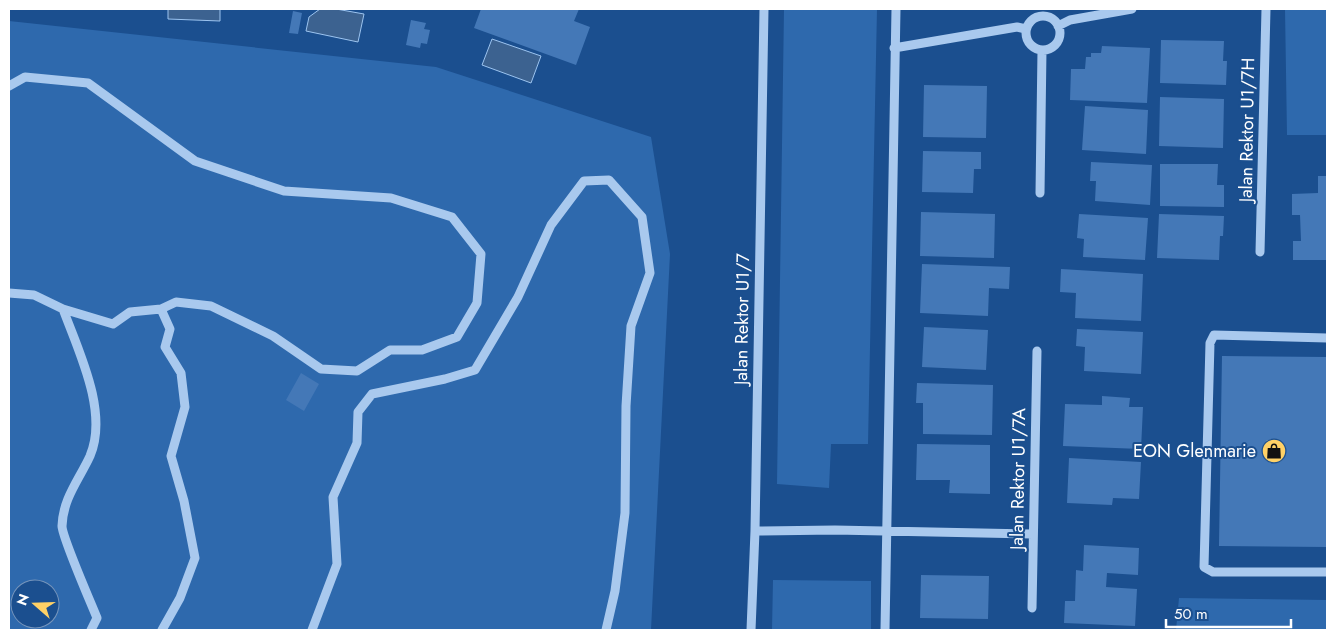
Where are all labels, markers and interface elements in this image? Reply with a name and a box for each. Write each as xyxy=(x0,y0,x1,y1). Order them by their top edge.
street label: Jalan Rektor U1/7H xyxy=(1233,57,1261,205)
street label: Jalan Rektor U1/7 xyxy=(728,252,756,387)
street label: Jalan Rektor U1/7A xyxy=(1004,408,1032,552)
place label: EON Glenmarie xyxy=(1133,438,1256,464)
shop icon: EON Glenmarie xyxy=(1261,438,1287,464)
north arrow xyxy=(10,579,60,629)
text: N xyxy=(11,591,34,608)
scale bar xyxy=(1166,596,1291,628)
text: 50 m xyxy=(1174,603,1208,625)

